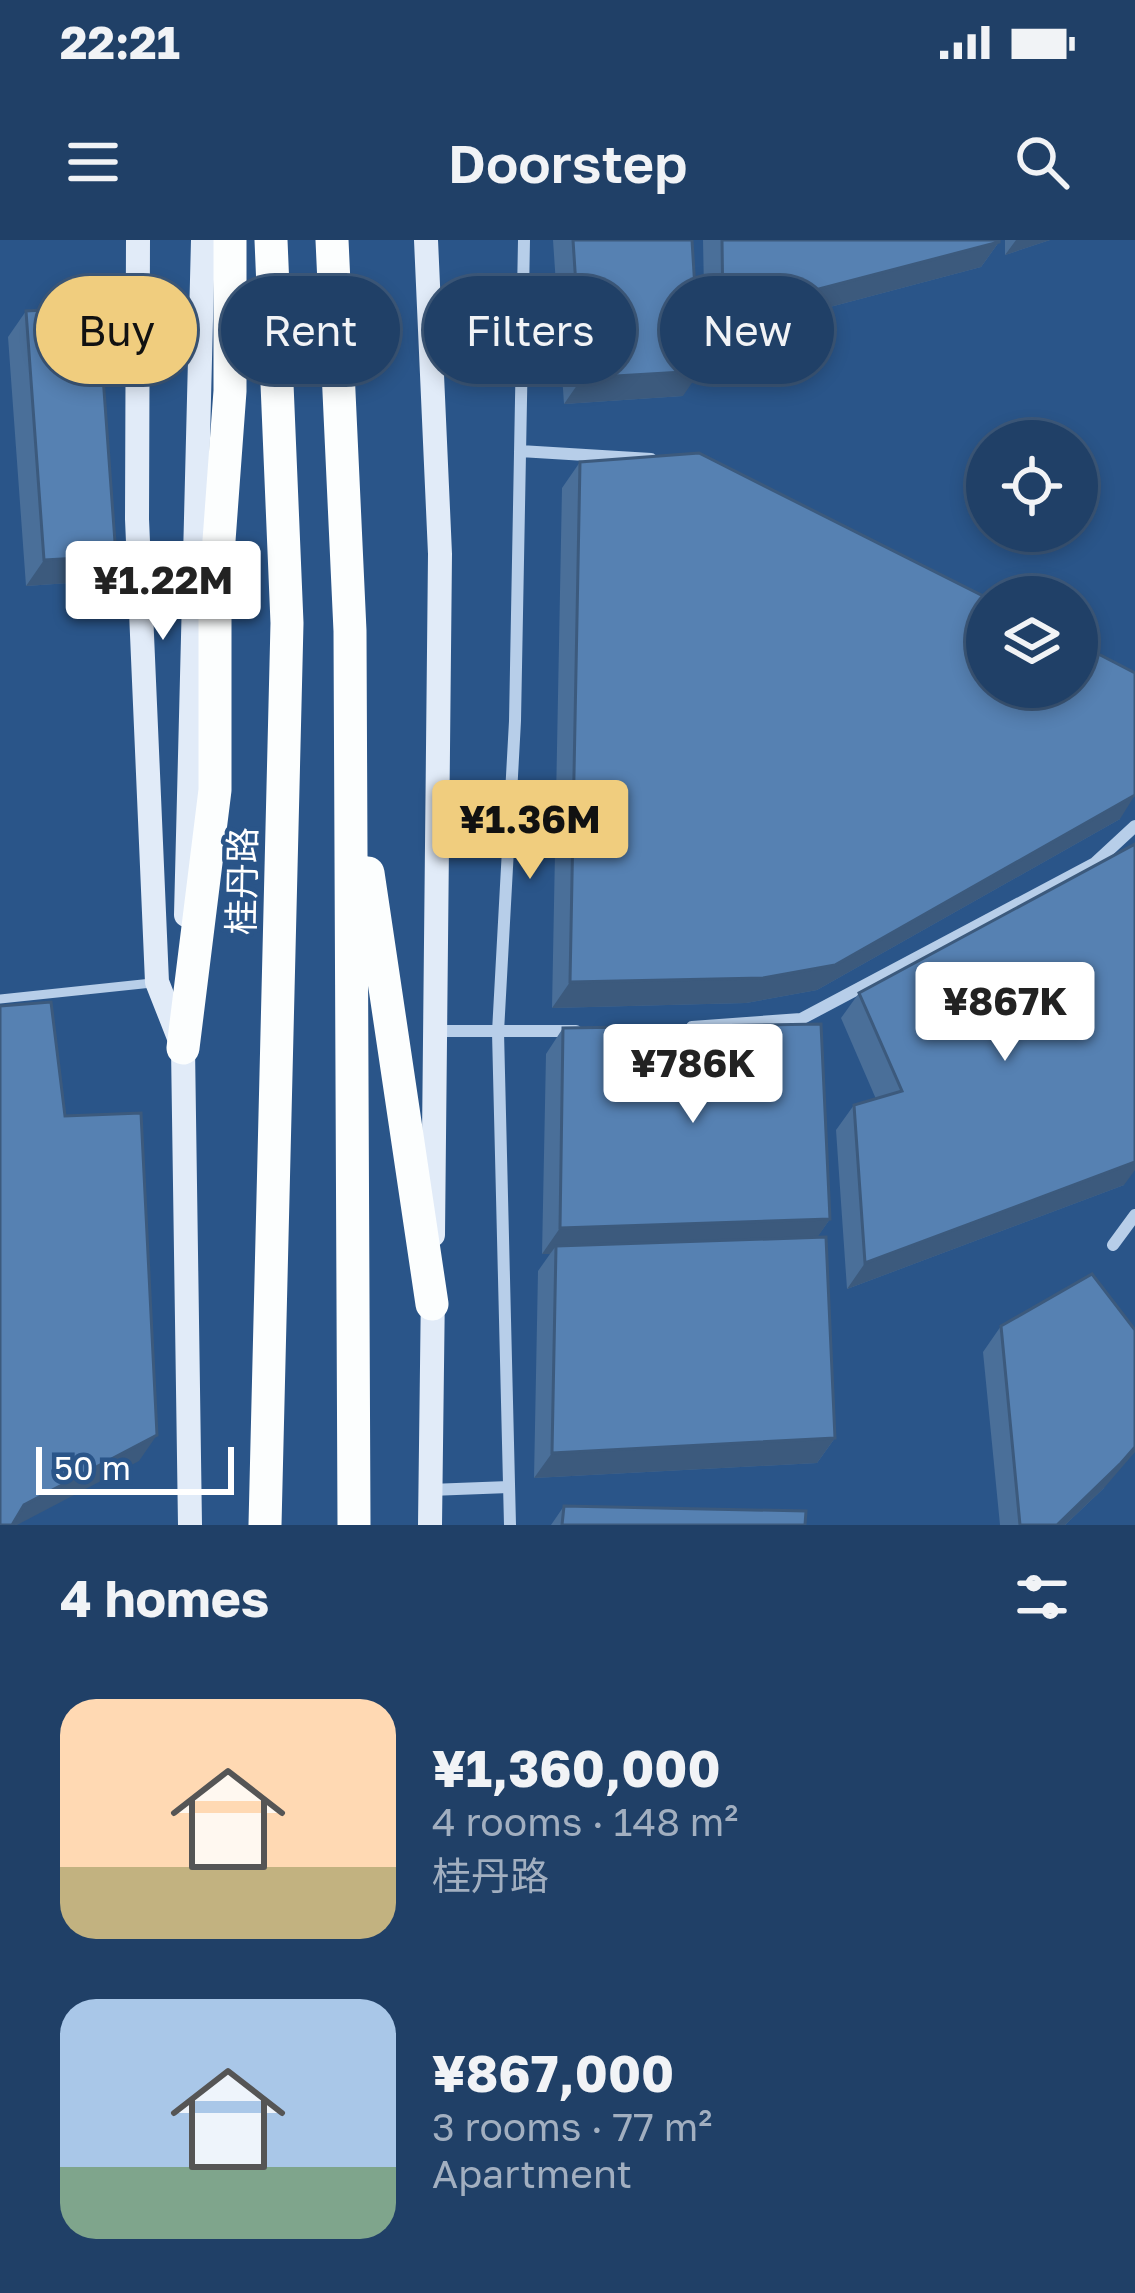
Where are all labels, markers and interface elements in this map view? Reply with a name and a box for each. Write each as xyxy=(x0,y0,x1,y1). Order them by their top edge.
text: 22:21 xyxy=(60,15,180,69)
icon: menu xyxy=(60,129,126,195)
icon: search xyxy=(1009,129,1075,195)
text: Doorstep xyxy=(448,130,687,195)
chip: Buy xyxy=(36,276,197,384)
chip: Rent xyxy=(221,276,400,384)
chip: Filters xyxy=(424,276,636,384)
chip: New xyxy=(660,276,834,384)
map controls xyxy=(966,420,1098,708)
button: locate xyxy=(966,420,1098,552)
pin: ¥1.22M xyxy=(65,541,261,643)
text: ¥1.22M xyxy=(93,556,233,603)
button: layers xyxy=(966,576,1098,708)
pin: ¥1.36M xyxy=(432,780,628,882)
text: ¥1.36M xyxy=(459,795,601,842)
street label: 桂丹路 xyxy=(219,827,264,935)
pin: ¥867K xyxy=(921,962,1089,1064)
text: ¥867K xyxy=(943,977,1068,1024)
pin: ¥786K xyxy=(609,1024,777,1126)
text: ¥786K xyxy=(631,1039,756,1086)
scale bar xyxy=(36,1441,234,1494)
text: 50 m xyxy=(54,1448,131,1487)
icon: filters xyxy=(1009,1564,1075,1630)
text: 4 homes xyxy=(60,1567,269,1628)
text: ¥1,360,000 xyxy=(432,1737,721,1798)
icon: home xyxy=(156,1747,300,1891)
text: 4 rooms · 148 m² xyxy=(432,1798,738,1845)
text: 桂丹路 xyxy=(432,1852,549,1899)
text: ¥867,000 xyxy=(432,2042,674,2103)
icon: home xyxy=(156,2047,300,2191)
text: 3 rooms · 77 m² xyxy=(432,2103,712,2150)
text: Apartment xyxy=(432,2150,632,2197)

